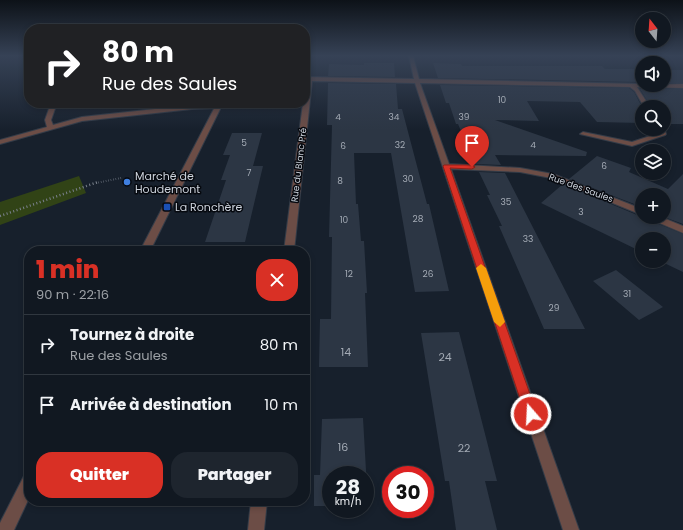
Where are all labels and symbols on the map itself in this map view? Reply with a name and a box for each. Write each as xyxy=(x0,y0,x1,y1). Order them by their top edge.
north arrow xyxy=(635,12,671,48)
house number: 10 xyxy=(498,94,507,106)
house number: 4 xyxy=(335,111,341,123)
house number: 34 xyxy=(389,111,400,123)
house number: 39 xyxy=(459,111,470,123)
pin xyxy=(455,126,489,167)
street label: Rue du Blanc Pré xyxy=(288,127,310,203)
house number: 5 xyxy=(241,137,247,149)
house number: 32 xyxy=(395,139,405,151)
house number: 4 xyxy=(530,139,536,151)
house number: 6 xyxy=(340,140,346,152)
house number: 6 xyxy=(601,160,607,172)
house number: 7 xyxy=(247,167,252,179)
place label: Marché de Houdemont xyxy=(135,168,200,197)
street label: Rue des Saules xyxy=(547,171,615,205)
house number: 30 xyxy=(403,173,414,185)
house number: 8 xyxy=(337,175,343,187)
marker: Marché de Houdemont xyxy=(122,177,132,187)
house number: 35 xyxy=(501,196,512,208)
place label: La Ronchère xyxy=(175,199,243,215)
marker: La Ronchère xyxy=(162,202,172,212)
house number: 3 xyxy=(578,206,584,218)
house number: 28 xyxy=(413,213,424,225)
house number: 10 xyxy=(340,214,349,226)
house number: 33 xyxy=(523,233,533,245)
house number: 12 xyxy=(345,268,353,280)
house number: 26 xyxy=(423,268,434,280)
house number: 31 xyxy=(623,288,631,300)
house number: 29 xyxy=(549,302,560,314)
house number: 14 xyxy=(341,344,351,360)
house number: 24 xyxy=(438,349,452,365)
position arrow xyxy=(510,393,552,435)
house number: 16 xyxy=(338,439,348,455)
house number: 22 xyxy=(458,440,470,456)
speed limit sign: 30 xyxy=(382,466,434,518)

